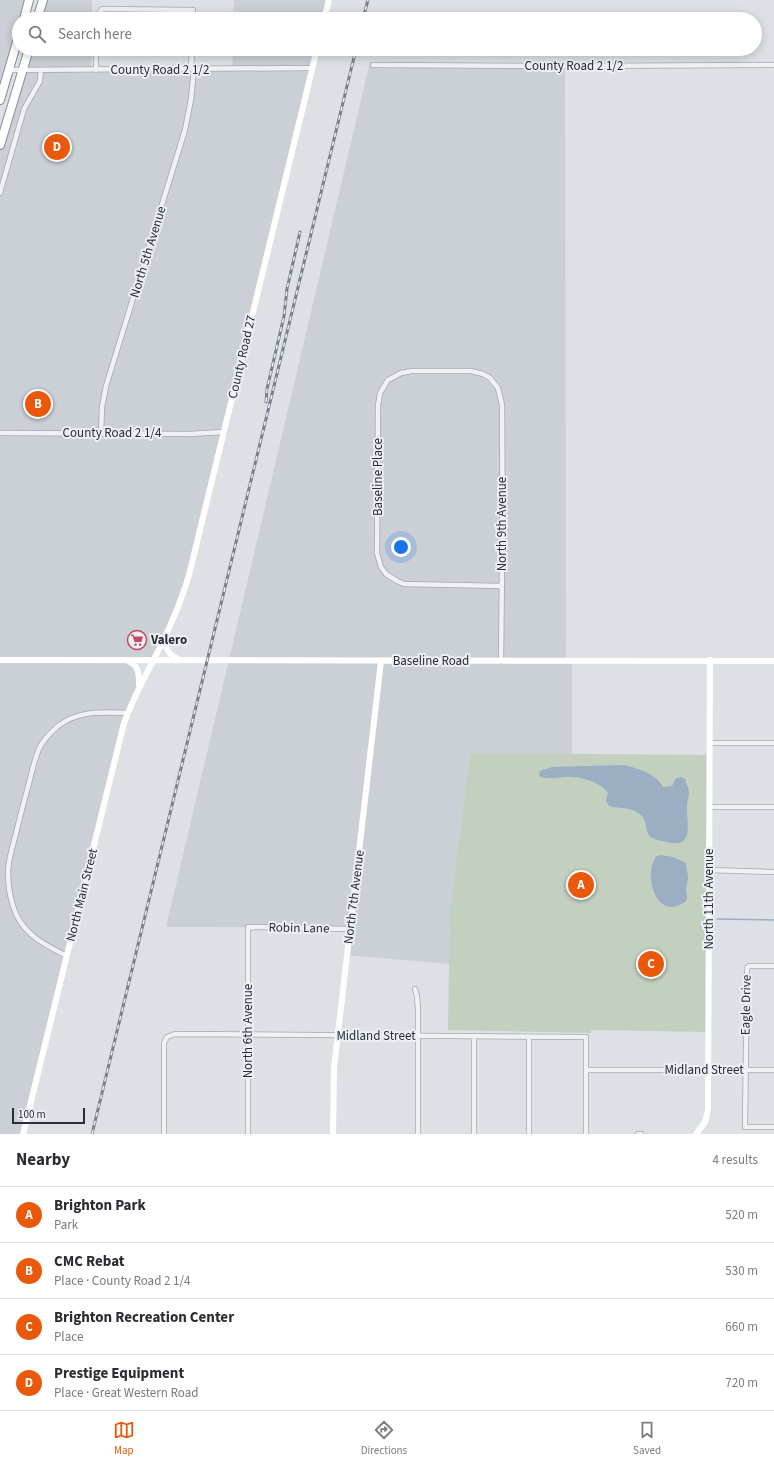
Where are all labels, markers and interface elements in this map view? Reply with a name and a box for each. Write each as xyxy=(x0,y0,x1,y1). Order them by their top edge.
search box xyxy=(12,12,762,56)
icon: search xyxy=(26,23,48,45)
text: Search here xyxy=(58,24,132,45)
street label: County Road 2 1/2 xyxy=(525,57,623,75)
street label: County Road 2 1/2 xyxy=(111,61,209,79)
pin: D xyxy=(44,132,70,162)
street label: North 5th Avenue xyxy=(126,204,170,300)
street label: County Road 27 xyxy=(224,313,260,401)
pin: B xyxy=(25,389,51,419)
street label: County Road 2 1/4 xyxy=(63,424,162,442)
street label: Baseline Place xyxy=(369,438,387,516)
street label: North 9th Avenue xyxy=(493,477,511,571)
your location xyxy=(391,537,411,557)
supermarket icon: Valero xyxy=(126,629,148,651)
place label: Valero xyxy=(150,631,187,649)
street label: Baseline Road xyxy=(393,652,469,670)
street label: North Main Street xyxy=(62,846,102,944)
street label: North 11th Avenue xyxy=(700,848,718,950)
street label: North 7th Avenue xyxy=(339,849,369,945)
pin: A xyxy=(568,870,594,900)
street label: Robin Lane xyxy=(268,918,330,938)
pin: C xyxy=(638,949,664,979)
street label: Eagle Drive xyxy=(736,975,756,1035)
street label: North 6th Avenue xyxy=(239,984,257,1078)
street label: Midland Street xyxy=(336,1027,416,1045)
street label: Midland Street xyxy=(664,1061,744,1079)
scale bar xyxy=(12,1106,85,1125)
text: 100 m xyxy=(18,1107,46,1122)
text: Nearby xyxy=(16,1148,70,1172)
text: 4 results xyxy=(713,1151,758,1169)
text: Brighton Park xyxy=(54,1195,146,1216)
text: A xyxy=(25,1206,33,1224)
text: 520 m xyxy=(725,1206,758,1224)
text: Park xyxy=(54,1216,78,1234)
text: CMC Rebat xyxy=(54,1251,125,1272)
text: B xyxy=(25,1262,33,1280)
text: 530 m xyxy=(725,1262,758,1280)
text: Place · County Road 2 1/4 xyxy=(54,1272,191,1290)
text: Brighton Recreation Center xyxy=(54,1307,234,1328)
text: C xyxy=(25,1318,33,1336)
text: 660 m xyxy=(725,1318,758,1336)
text: Place xyxy=(54,1328,83,1346)
text: Prestige Equipment xyxy=(54,1363,184,1384)
text: D xyxy=(25,1374,33,1392)
text: 720 m xyxy=(725,1374,758,1392)
text: Place · Great Western Road xyxy=(54,1384,198,1402)
tab: Map xyxy=(113,1419,135,1458)
tab: Directions xyxy=(361,1419,407,1458)
tab: Saved xyxy=(633,1419,661,1458)

